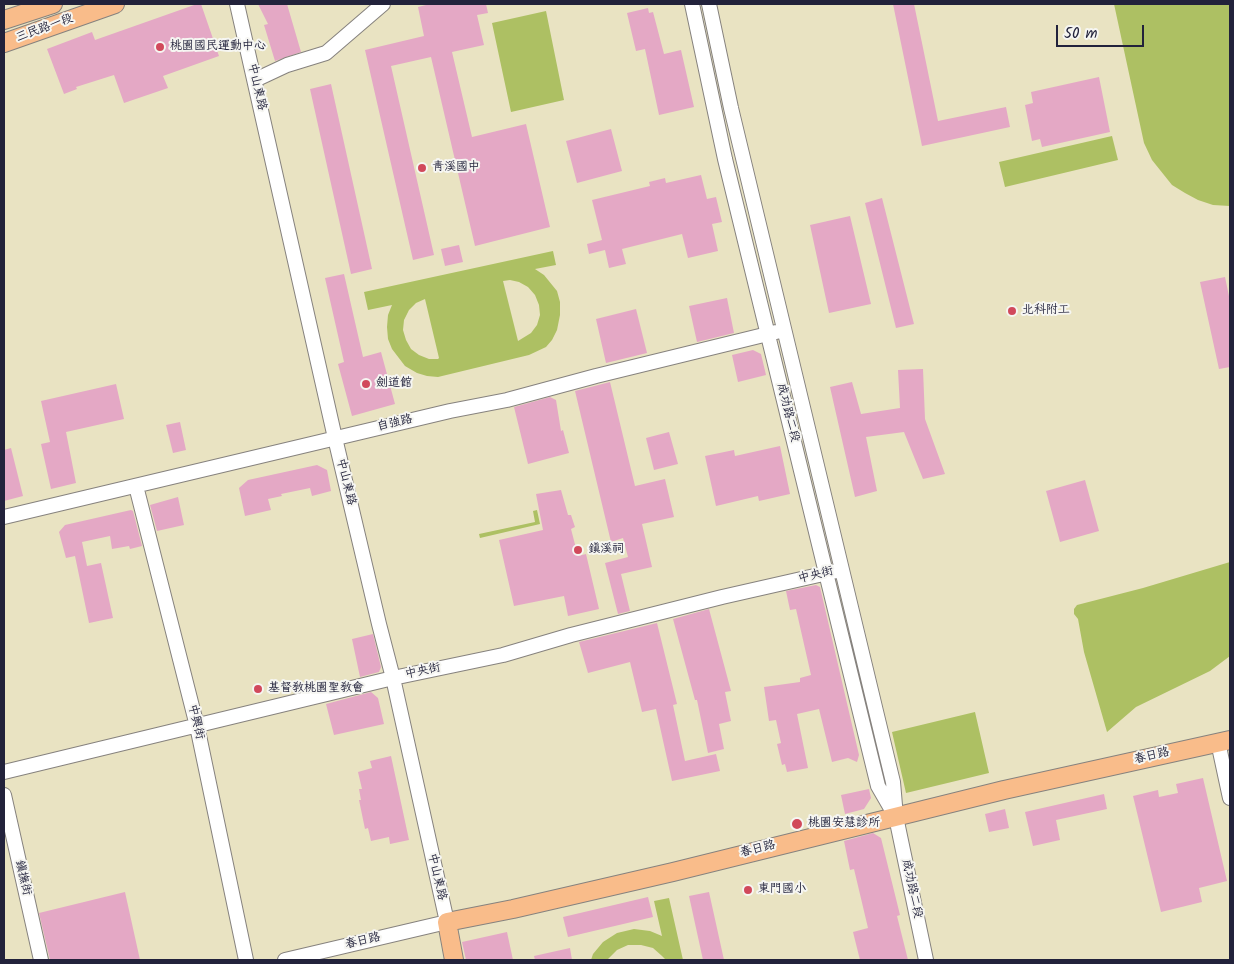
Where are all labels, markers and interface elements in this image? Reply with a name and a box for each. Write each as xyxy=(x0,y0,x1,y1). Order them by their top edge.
street label: 三民路一段 xyxy=(14,12,76,46)
scale bar xyxy=(1059,15,1146,47)
text: 50 m xyxy=(1064,22,1098,46)
place label: 桃園國民運動中心 xyxy=(170,40,266,54)
marker: 桃園國民運動中心 xyxy=(154,41,166,53)
street label: 中山東路 xyxy=(244,62,268,112)
place label: 青溪國中 xyxy=(432,161,480,175)
marker: 青溪國中 xyxy=(416,162,428,174)
place label: 北科附工 xyxy=(1022,304,1070,318)
marker: 北科附工 xyxy=(1006,305,1018,317)
place label: 劍道館 xyxy=(376,377,412,391)
marker: 劍道館 xyxy=(360,378,372,390)
street label: 成功路二段 xyxy=(773,382,801,444)
street label: 自強路 xyxy=(376,413,414,435)
street label: 中山東路 xyxy=(332,457,358,507)
place label: 鎮溪祠 xyxy=(588,543,624,557)
marker: 鎮溪祠 xyxy=(572,544,584,556)
street label: 中央街 xyxy=(797,565,835,587)
street label: 中央街 xyxy=(404,661,442,683)
place label: 基督教桃園聖教會 xyxy=(268,682,364,696)
marker: 基督教桃園聖教會 xyxy=(252,683,264,695)
street label: 中興街 xyxy=(184,703,206,741)
street label: 春日路 xyxy=(1133,746,1171,768)
marker: 桃園安慧診所 xyxy=(790,817,804,831)
place label: 桃園安慧診所 xyxy=(808,817,880,831)
street label: 春日路 xyxy=(739,839,777,861)
street label: 中山東路 xyxy=(424,852,448,902)
street label: 成功路二段 xyxy=(898,858,924,920)
street label: 鎮撫街 xyxy=(11,859,33,897)
place label: 東門國小 xyxy=(758,883,806,897)
marker: 東門國小 xyxy=(742,884,754,896)
street label: 春日路 xyxy=(344,931,382,953)

